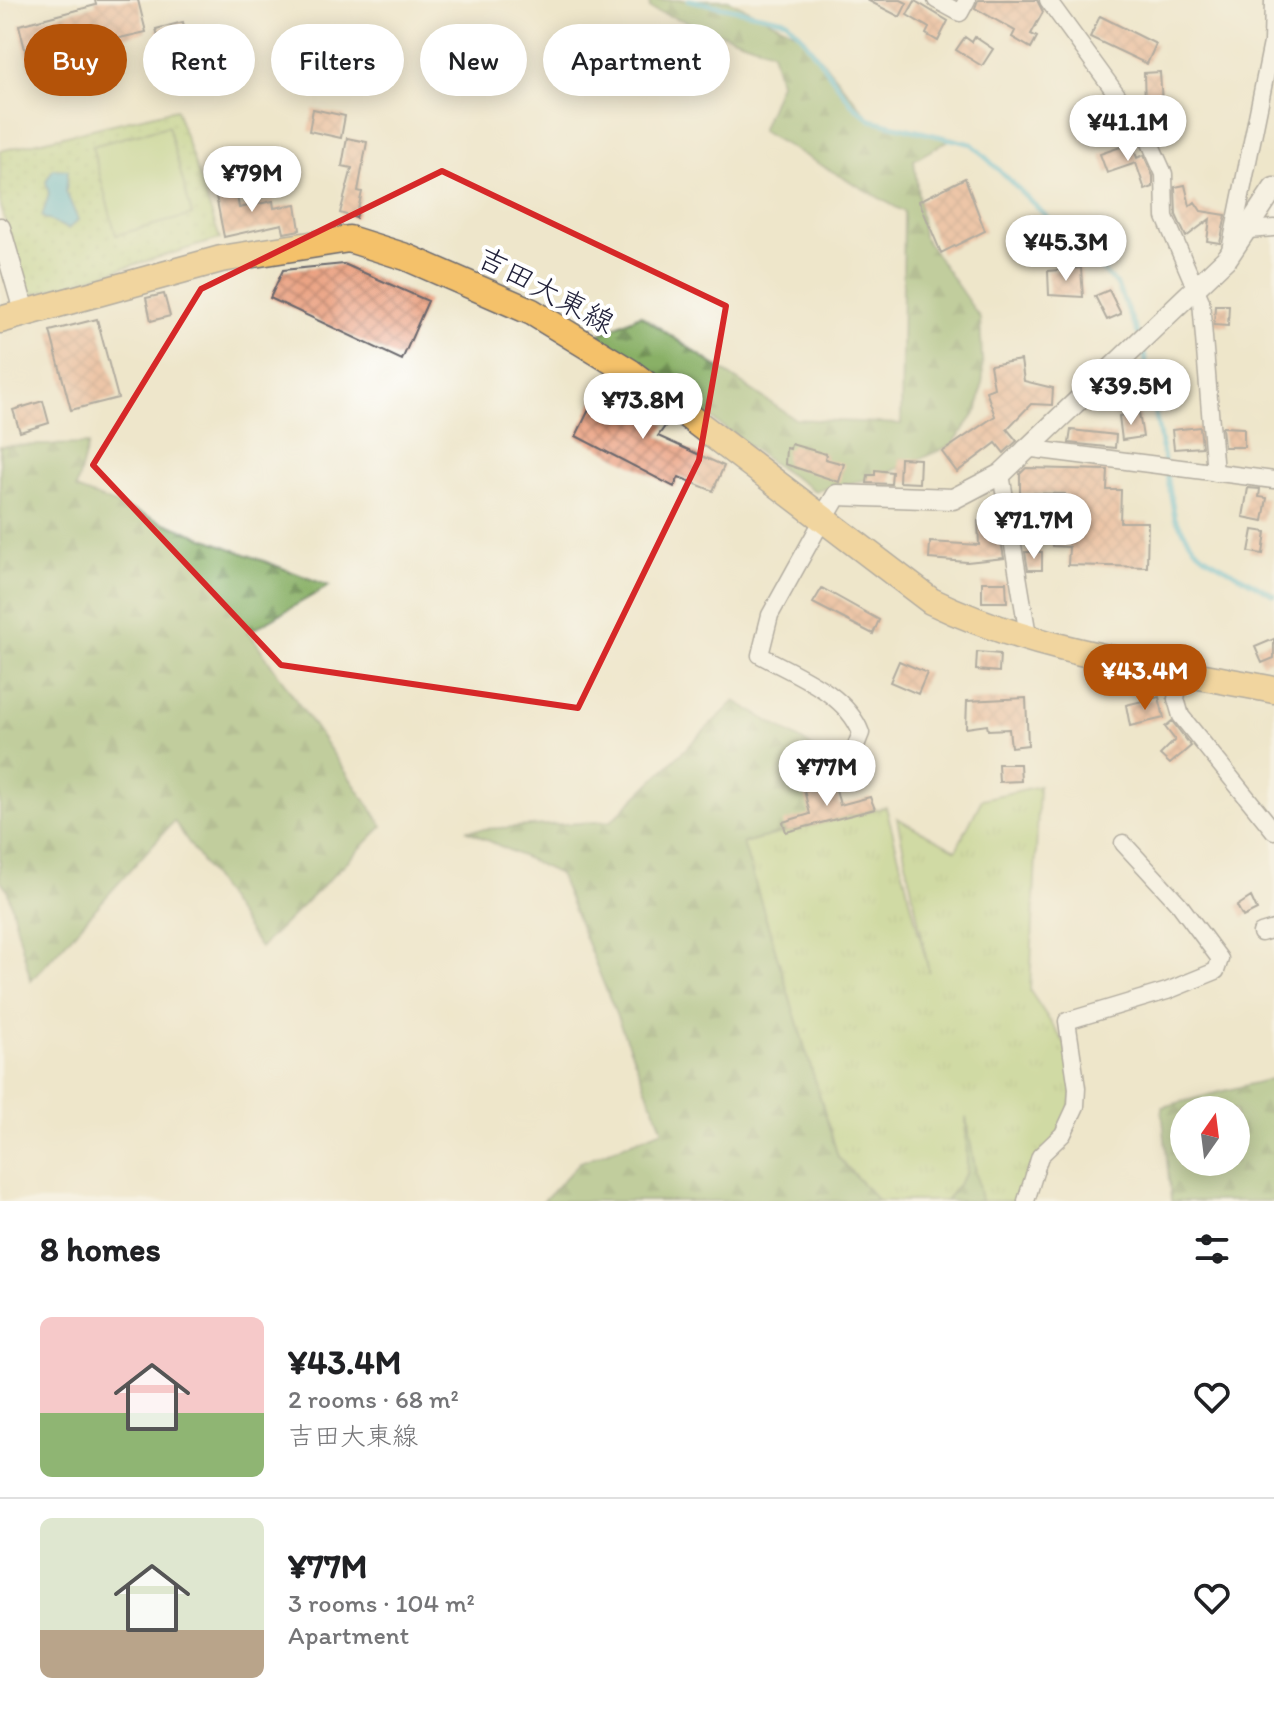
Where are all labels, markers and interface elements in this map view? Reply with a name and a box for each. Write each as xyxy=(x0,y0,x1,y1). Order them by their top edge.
chip: Buy xyxy=(24,24,127,96)
chip: Rent xyxy=(143,24,255,96)
chip: Filters xyxy=(271,24,404,96)
chip: New xyxy=(420,24,527,96)
chip: Apartment xyxy=(543,24,730,96)
pin: ¥41.1M xyxy=(1063,95,1193,163)
text: ¥41.1M xyxy=(1087,105,1169,137)
pin: ¥79M xyxy=(205,146,299,214)
text: ¥79M xyxy=(221,156,283,188)
pin: ¥45.3M xyxy=(1001,215,1131,283)
text: ¥45.3M xyxy=(1024,225,1108,257)
street label: 吉田大東線 xyxy=(471,238,621,341)
pin: ¥39.5M xyxy=(1066,359,1196,427)
text: ¥39.5M xyxy=(1090,369,1172,401)
pin: ¥73.8M xyxy=(578,373,708,441)
text: ¥73.8M xyxy=(602,383,684,415)
pin: ¥71.7M xyxy=(969,493,1099,561)
text: ¥71.7M xyxy=(994,503,1074,535)
pin: ¥43.4M xyxy=(1080,644,1210,712)
text: ¥43.4M xyxy=(1102,654,1188,686)
pin: ¥77M xyxy=(780,740,874,808)
text: ¥77M xyxy=(797,750,857,782)
north arrow xyxy=(1170,1096,1250,1176)
map controls xyxy=(1170,1096,1250,1176)
icon: filters xyxy=(1190,1227,1234,1271)
text: 8 homes xyxy=(40,1229,161,1270)
text: ¥43.4M xyxy=(288,1342,402,1383)
icon: home xyxy=(104,1349,200,1445)
icon: heart xyxy=(1190,1375,1234,1419)
text: 2 rooms · 68 m² xyxy=(288,1383,459,1415)
text: 吉田大東線 xyxy=(288,1420,418,1452)
text: ¥77M xyxy=(288,1546,368,1587)
icon: home xyxy=(104,1550,200,1646)
icon: heart xyxy=(1190,1576,1234,1620)
text: 3 rooms · 104 m² xyxy=(288,1587,475,1619)
text: Apartment xyxy=(288,1619,409,1651)

